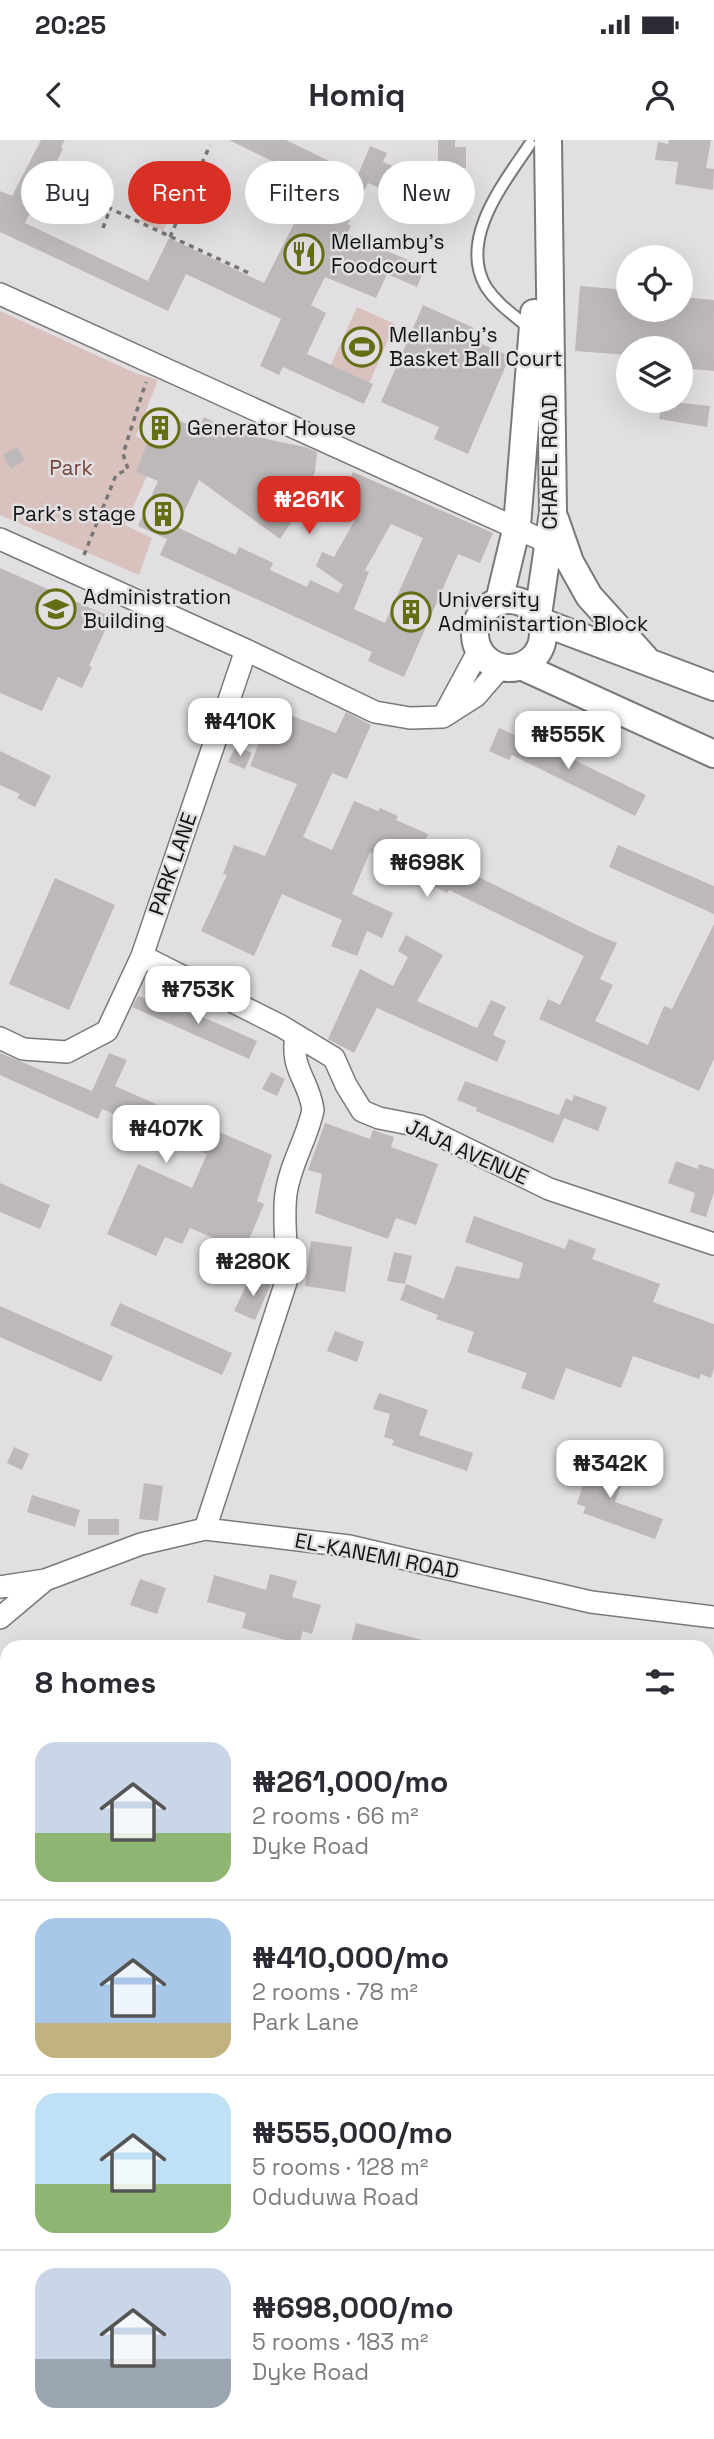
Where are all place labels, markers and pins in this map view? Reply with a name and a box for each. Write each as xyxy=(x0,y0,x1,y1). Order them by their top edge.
place label: Mellamby's Foodcourt xyxy=(331,228,445,279)
restaurant icon: Mellamby's Foodcourt xyxy=(283,233,325,275)
place label: Mellanby's Basket Ball Court xyxy=(389,321,562,372)
sports icon: Mellanby's Basket Ball Court xyxy=(341,326,383,368)
building icon: Generator House xyxy=(139,407,181,449)
place label: Generator House xyxy=(187,414,356,441)
pin: ₦261K xyxy=(260,476,358,536)
building icon: Park's stage xyxy=(142,493,184,535)
place label: Park's stage xyxy=(13,500,136,527)
place label: Administration Building xyxy=(83,583,231,634)
place label: University Administartion Block xyxy=(438,586,648,637)
school or university icon: Administration Building xyxy=(35,588,77,630)
building icon: University Administartion Block xyxy=(390,591,432,633)
pin: ₦410K xyxy=(191,698,289,758)
pin: ₦555K xyxy=(519,712,617,771)
pin: ₦698K xyxy=(378,840,476,899)
pin: ₦753K xyxy=(149,966,247,1026)
pin: ₦407K xyxy=(117,1105,215,1165)
pin: ₦280K xyxy=(204,1238,302,1298)
pin: ₦342K xyxy=(561,1440,659,1500)

